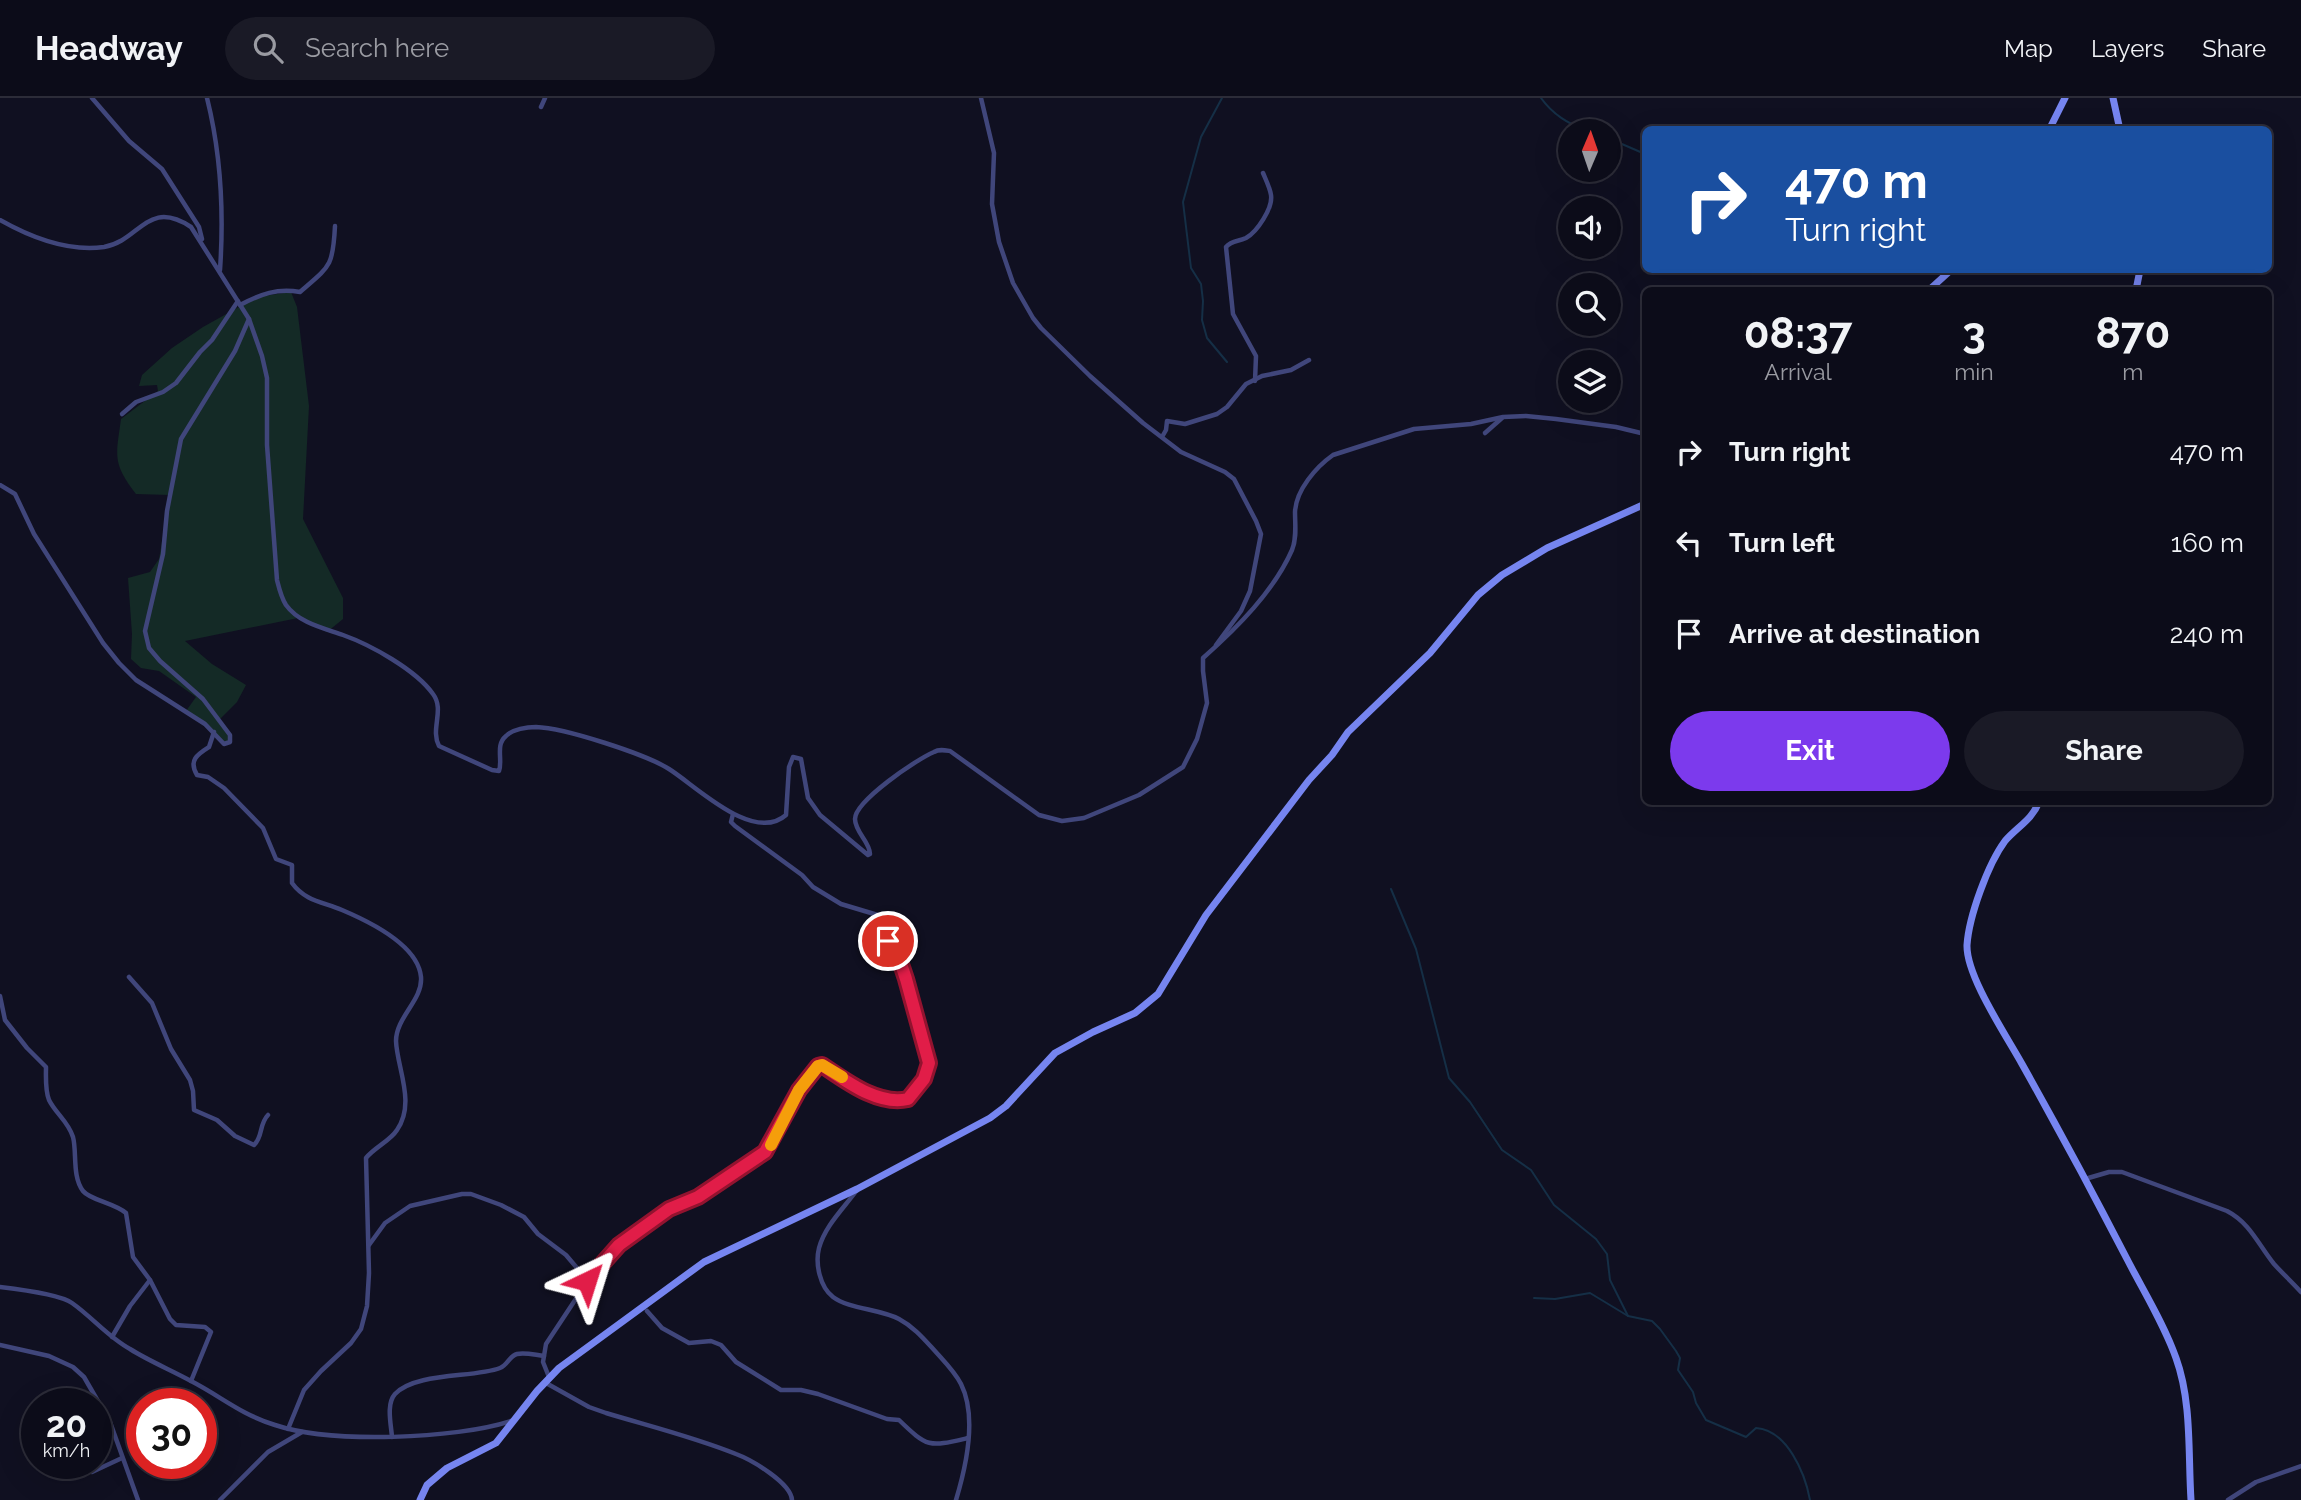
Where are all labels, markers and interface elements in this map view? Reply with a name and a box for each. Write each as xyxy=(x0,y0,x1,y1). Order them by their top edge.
search box xyxy=(225,17,715,80)
text: Headway xyxy=(35,29,183,68)
icon: search xyxy=(249,29,287,67)
text: Search here xyxy=(305,33,449,63)
text: Map xyxy=(2004,34,2053,63)
text: Layers xyxy=(2091,34,2164,63)
text: Share xyxy=(2202,34,2266,63)
north arrow xyxy=(1558,119,1620,182)
map controls xyxy=(1558,119,1621,413)
text: 470 m xyxy=(1785,152,1928,209)
icon: right xyxy=(1670,154,1761,245)
button: sound xyxy=(1558,196,1621,259)
text: Turn right xyxy=(1785,211,1926,248)
button: search xyxy=(1558,273,1621,336)
text: 08:37 xyxy=(1744,309,1852,358)
text: 3 xyxy=(1962,309,1986,358)
text: 870 xyxy=(2095,309,2170,358)
button: layers xyxy=(1558,350,1621,413)
text: Arrival xyxy=(1764,358,1832,385)
text: min xyxy=(1954,358,1994,385)
text: m xyxy=(2122,358,2143,385)
icon: right xyxy=(1670,433,1708,471)
text: Turn right xyxy=(1729,437,1850,467)
text: 470 m xyxy=(2170,437,2244,467)
icon: left xyxy=(1670,524,1708,562)
text: Turn left xyxy=(1729,528,1835,558)
text: 160 m xyxy=(2171,528,2244,558)
icon: arrive xyxy=(1670,615,1708,653)
text: Arrive at destination xyxy=(1729,619,1980,649)
text: 240 m xyxy=(2170,619,2244,649)
button: Exit xyxy=(1670,711,1950,791)
button: Share xyxy=(1964,711,2244,791)
pin xyxy=(858,911,918,971)
icon: arrive xyxy=(869,922,907,960)
position arrow xyxy=(550,1244,624,1318)
speed limit sign: 30 xyxy=(126,1388,217,1479)
text: 20 xyxy=(46,1404,87,1445)
text: km/h xyxy=(43,1440,90,1461)

